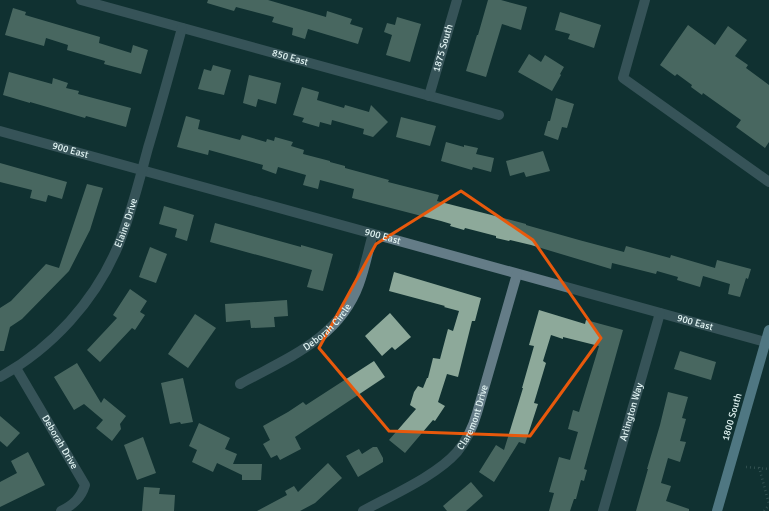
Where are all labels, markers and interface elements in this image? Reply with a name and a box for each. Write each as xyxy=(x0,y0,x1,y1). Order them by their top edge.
street label: 1875 South xyxy=(430,23,456,73)
street label: 850 East xyxy=(271,47,310,68)
street label: 900 East xyxy=(51,140,90,161)
street label: Elaine Drive xyxy=(112,197,140,249)
street label: 900 East xyxy=(363,226,403,247)
street label: Deborah Circle xyxy=(301,302,354,353)
street label: 900 East xyxy=(676,312,715,333)
street label: Arlington Way xyxy=(617,381,646,443)
street label: Claremont Drive xyxy=(455,383,491,453)
street label: 1800 South xyxy=(719,392,745,442)
street label: Deborah Drive xyxy=(39,413,80,471)

